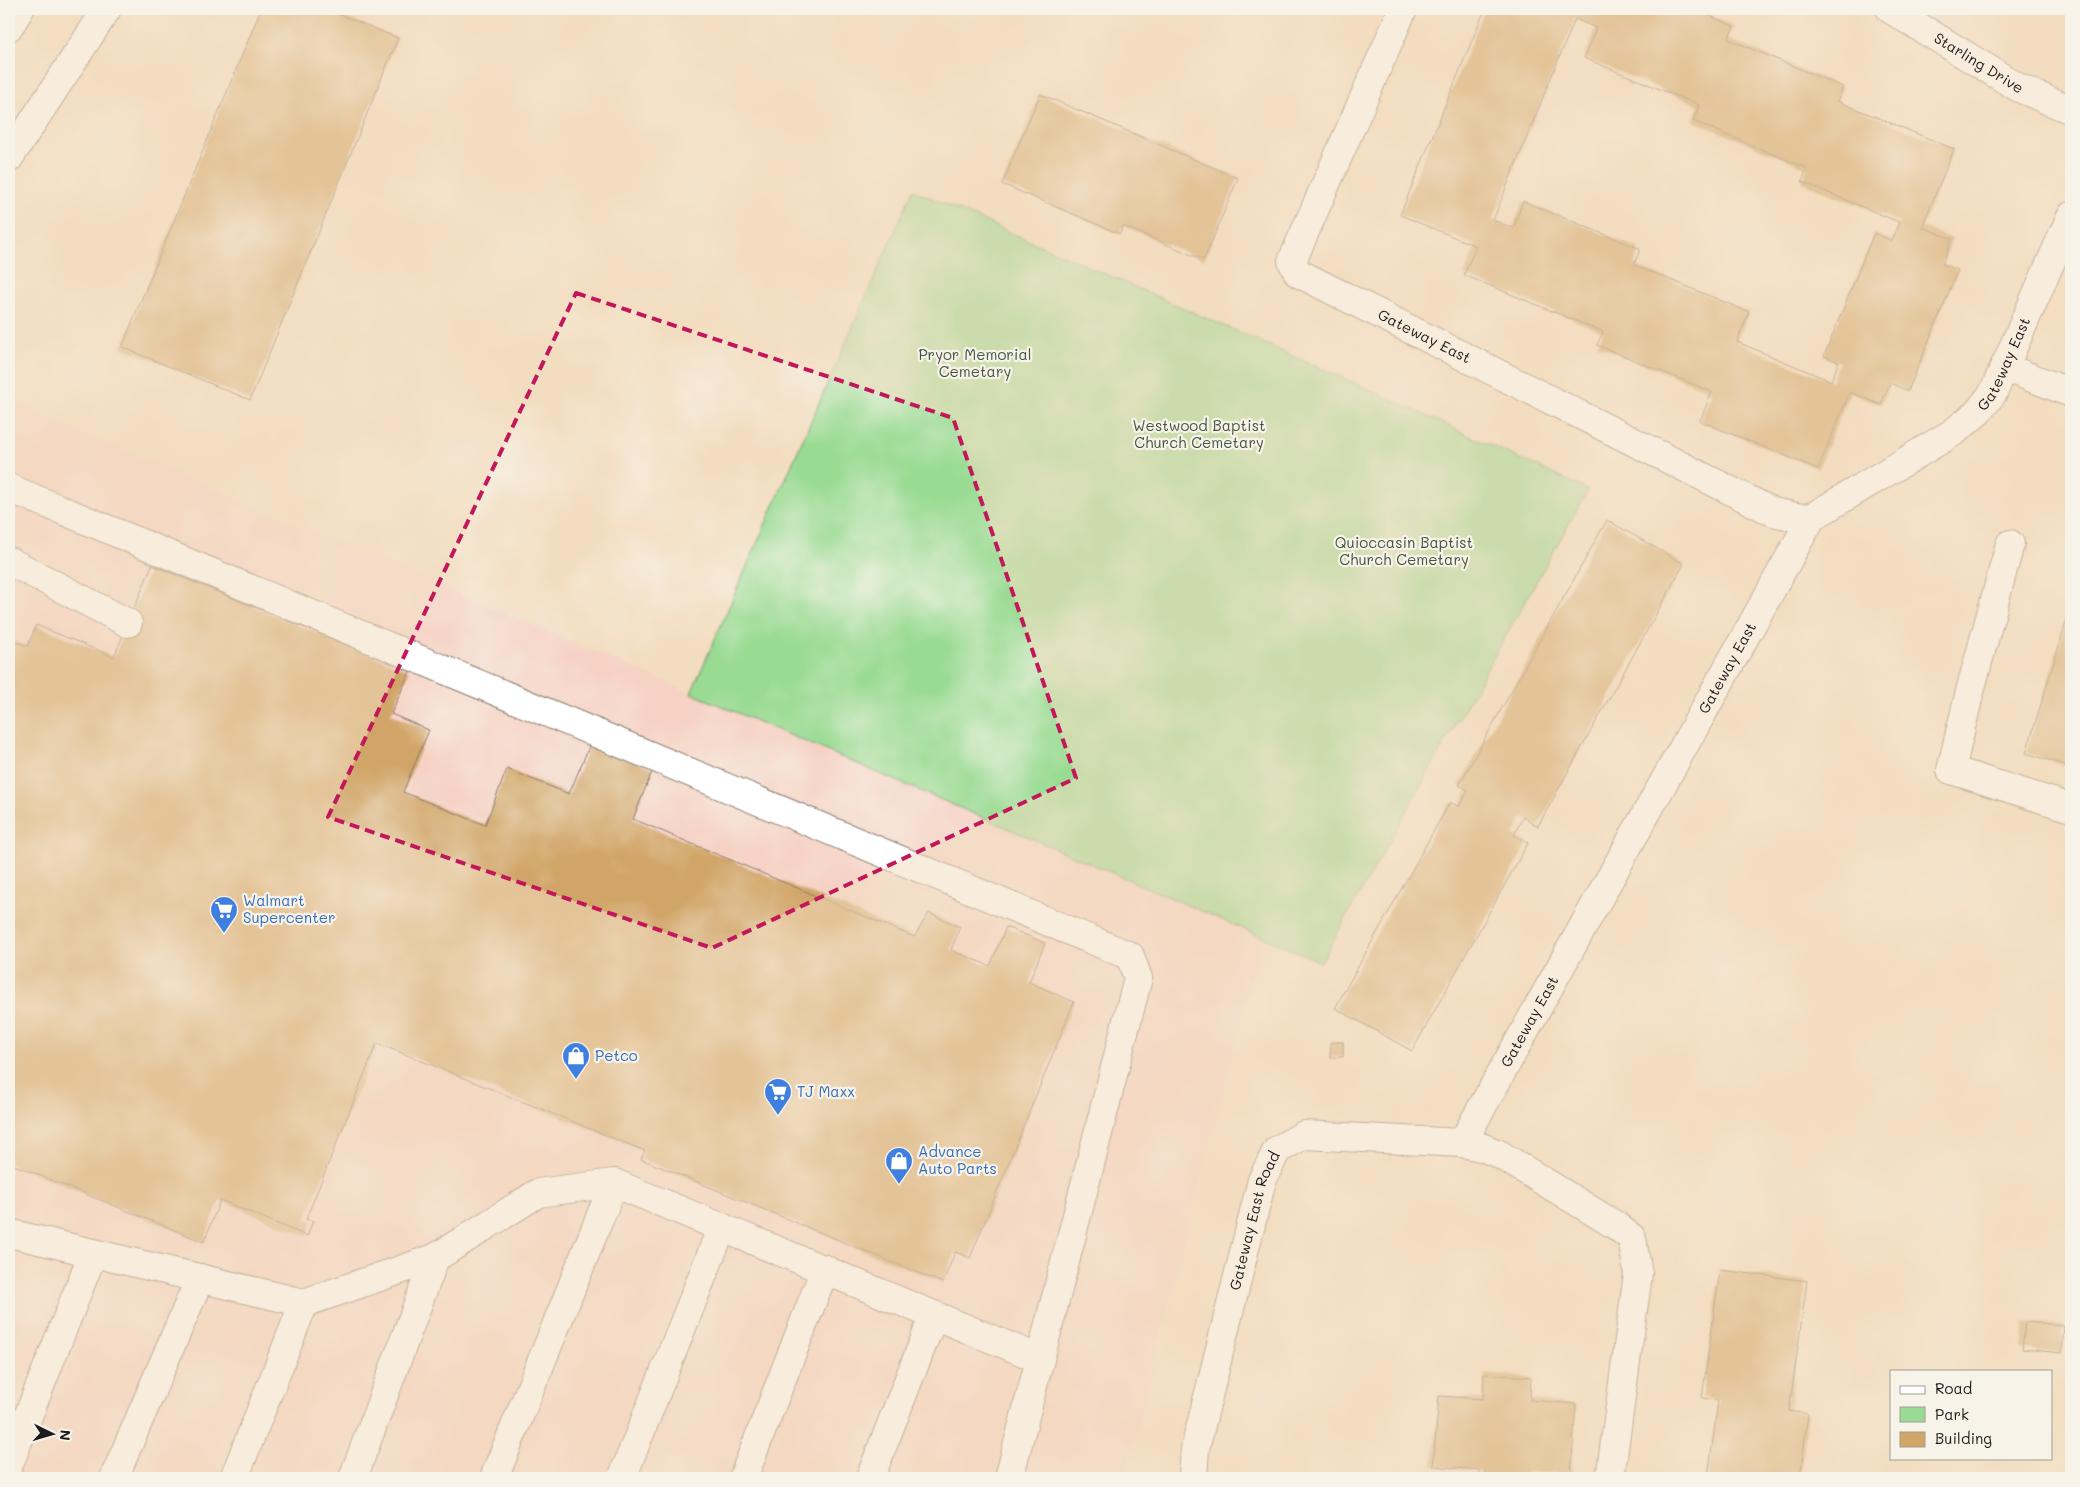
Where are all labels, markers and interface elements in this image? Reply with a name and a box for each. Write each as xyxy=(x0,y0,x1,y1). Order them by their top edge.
street label: Starling Drive xyxy=(1931,27,2028,98)
street label: Gateway East xyxy=(1375,304,1475,367)
street label: Gateway East xyxy=(1972,314,2034,414)
park label: Pryor Memorial Cemetary xyxy=(918,344,1032,381)
park label: Westwood Baptist Church Cemetary xyxy=(1132,415,1266,452)
park label: Quioccasin Baptist Church Cemetary xyxy=(1335,532,1473,569)
street label: Gateway East xyxy=(1693,618,1760,717)
place label: Walmart Supercenter xyxy=(243,890,336,927)
supermarket icon: Walmart Supercenter xyxy=(209,895,239,934)
street label: Gateway East xyxy=(1495,972,1563,1071)
shop icon: Petco xyxy=(561,1041,591,1080)
place label: Petco xyxy=(595,1045,638,1065)
supermarket icon: TJ Maxx xyxy=(763,1077,793,1116)
place label: TJ Maxx xyxy=(797,1081,855,1101)
place label: Advance Auto Parts xyxy=(918,1141,997,1178)
shop icon: Advance Auto Parts xyxy=(884,1146,914,1185)
street label: Gateway East Road xyxy=(1224,1148,1284,1292)
legend xyxy=(1890,1370,2052,1460)
text: Road xyxy=(1935,1378,1972,1398)
text: Park xyxy=(1935,1404,1969,1424)
north arrow xyxy=(28,1410,78,1460)
text: Building xyxy=(1935,1428,1992,1448)
text: N xyxy=(56,1429,75,1441)

